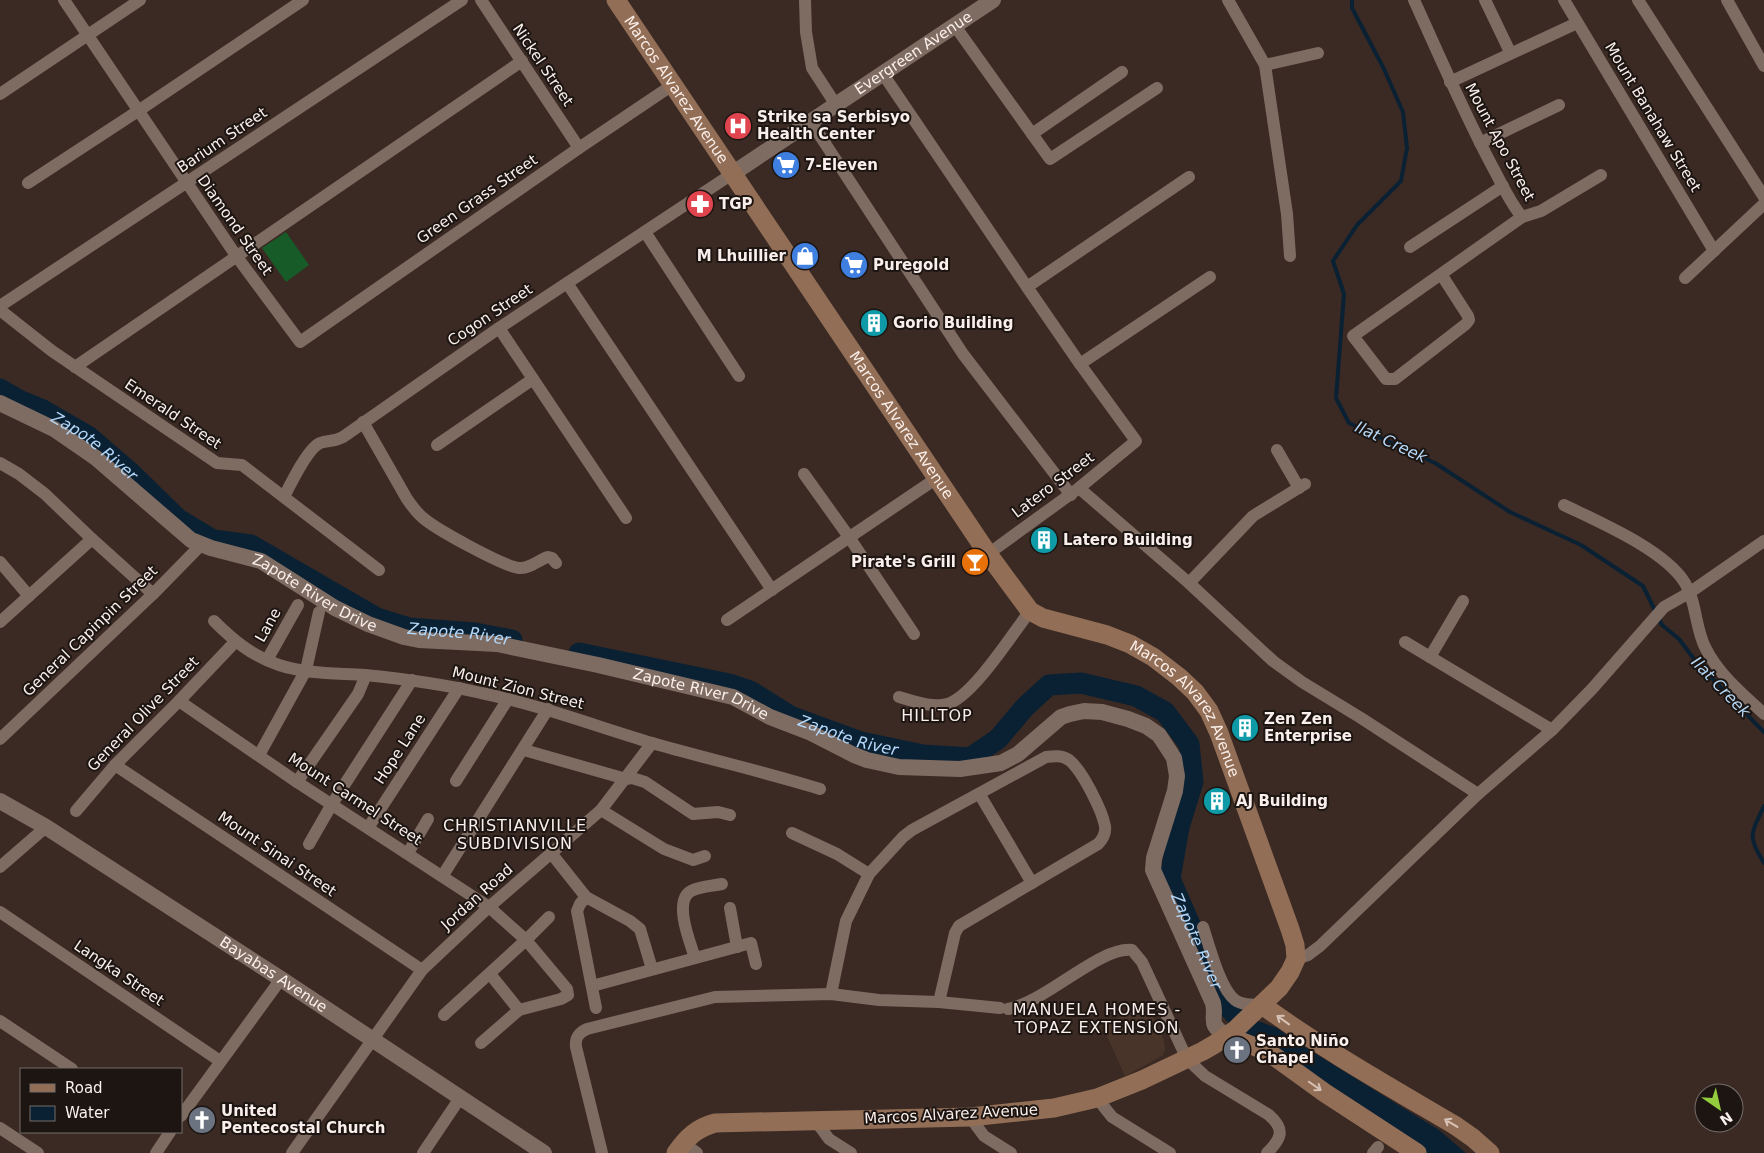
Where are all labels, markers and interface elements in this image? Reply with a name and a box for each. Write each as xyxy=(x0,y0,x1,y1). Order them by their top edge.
street label: Evergreen Avenue xyxy=(851,7,976,99)
street label: Marcos Alvarez Avenue xyxy=(620,12,732,167)
street label: Nickel Street xyxy=(509,20,577,110)
street label: Mount Banahaw Street xyxy=(1601,39,1705,195)
street label: Mount Apo Street xyxy=(1461,80,1539,204)
street label: Barium Street xyxy=(174,103,270,177)
place label: Strike sa Serbisyo Health Center xyxy=(757,108,910,143)
hospital icon: Strike sa Serbisyo Health Center xyxy=(723,111,753,141)
supermarket icon: 7-Eleven xyxy=(771,150,801,180)
street label: Green Grass Street xyxy=(413,151,541,247)
place label: 7-Eleven xyxy=(805,156,878,174)
street label: Diamond Street xyxy=(194,171,276,279)
pharmacy icon: TGP xyxy=(685,189,715,219)
place label: TGP xyxy=(719,195,753,213)
shop icon: M Lhuillier xyxy=(790,241,820,271)
place label: M Lhuillier xyxy=(697,247,787,265)
supermarket icon: Puregold xyxy=(839,250,869,280)
place label: Puregold xyxy=(873,256,949,274)
street label: Cogon Street xyxy=(444,280,536,350)
building icon: Gorio Building xyxy=(859,308,889,338)
place label: Gorio Building xyxy=(893,314,1013,332)
street label: Marcos Alvarez Avenue xyxy=(845,348,957,502)
street label: Emerald Street xyxy=(121,375,225,453)
water label: Zapote River xyxy=(47,407,143,485)
water label: Ilat Creek xyxy=(1352,417,1431,467)
street label: Latero Street xyxy=(1008,448,1098,522)
building icon: Latero Building xyxy=(1029,525,1059,555)
place label: Latero Building xyxy=(1063,531,1193,549)
bar icon: Pirate's Grill xyxy=(960,547,990,577)
street label: Zapote River Drive xyxy=(250,550,379,635)
place label: Pirate's Grill xyxy=(851,553,956,571)
street label: General Capinpin Street xyxy=(19,562,161,700)
street label: Lane xyxy=(251,605,285,645)
water label: Zapote River xyxy=(406,618,513,649)
street label: Marcos Alvarez Avenue xyxy=(1127,637,1243,780)
street label: General Olive Street xyxy=(84,653,203,775)
water label: Ilat Creek xyxy=(1687,653,1755,722)
street label: Mount Zion Street xyxy=(450,663,586,713)
street label: Zapote River Drive xyxy=(631,665,772,724)
district label: HILLTOP xyxy=(901,706,973,725)
street label: Hope Lane xyxy=(371,710,429,788)
water label: Zapote River xyxy=(795,710,901,759)
place label: Zen Zen Enterprise xyxy=(1264,710,1352,745)
building icon: Zen Zen Enterprise xyxy=(1230,713,1260,743)
street label: Mount Carmel Street xyxy=(285,749,425,849)
building icon: AJ Building xyxy=(1202,786,1232,816)
place label: AJ Building xyxy=(1236,792,1328,810)
street label: Mount Sinai Street xyxy=(214,808,340,900)
district label: CHRISTIANVILLE SUBDIVISION xyxy=(443,816,587,853)
street label: Jordan Road xyxy=(437,860,517,935)
water label: Zapote River xyxy=(1167,889,1227,993)
street label: Bayabas Avenue xyxy=(216,933,331,1016)
street label: Langka Street xyxy=(71,936,167,1010)
district label: MANUELA HOMES - TOPAZ EXTENSION xyxy=(1013,1000,1181,1037)
one-way arrow xyxy=(1277,1015,1290,1026)
place label: Santo Niño Chapel xyxy=(1256,1032,1349,1067)
church icon: Santo Niño Chapel xyxy=(1222,1035,1252,1065)
legend xyxy=(20,1068,182,1133)
text: Road xyxy=(65,1079,103,1097)
one-way arrow xyxy=(1308,1081,1322,1091)
north arrow xyxy=(1694,1083,1744,1133)
street label: Marcos Alvarez Avenue xyxy=(864,1100,1038,1128)
place label: United Pentecostal Church xyxy=(221,1102,385,1137)
text: Water xyxy=(65,1104,110,1122)
church icon: United Pentecostal Church xyxy=(187,1105,217,1135)
text: N xyxy=(1717,1109,1736,1129)
one-way arrow xyxy=(1445,1118,1459,1128)

